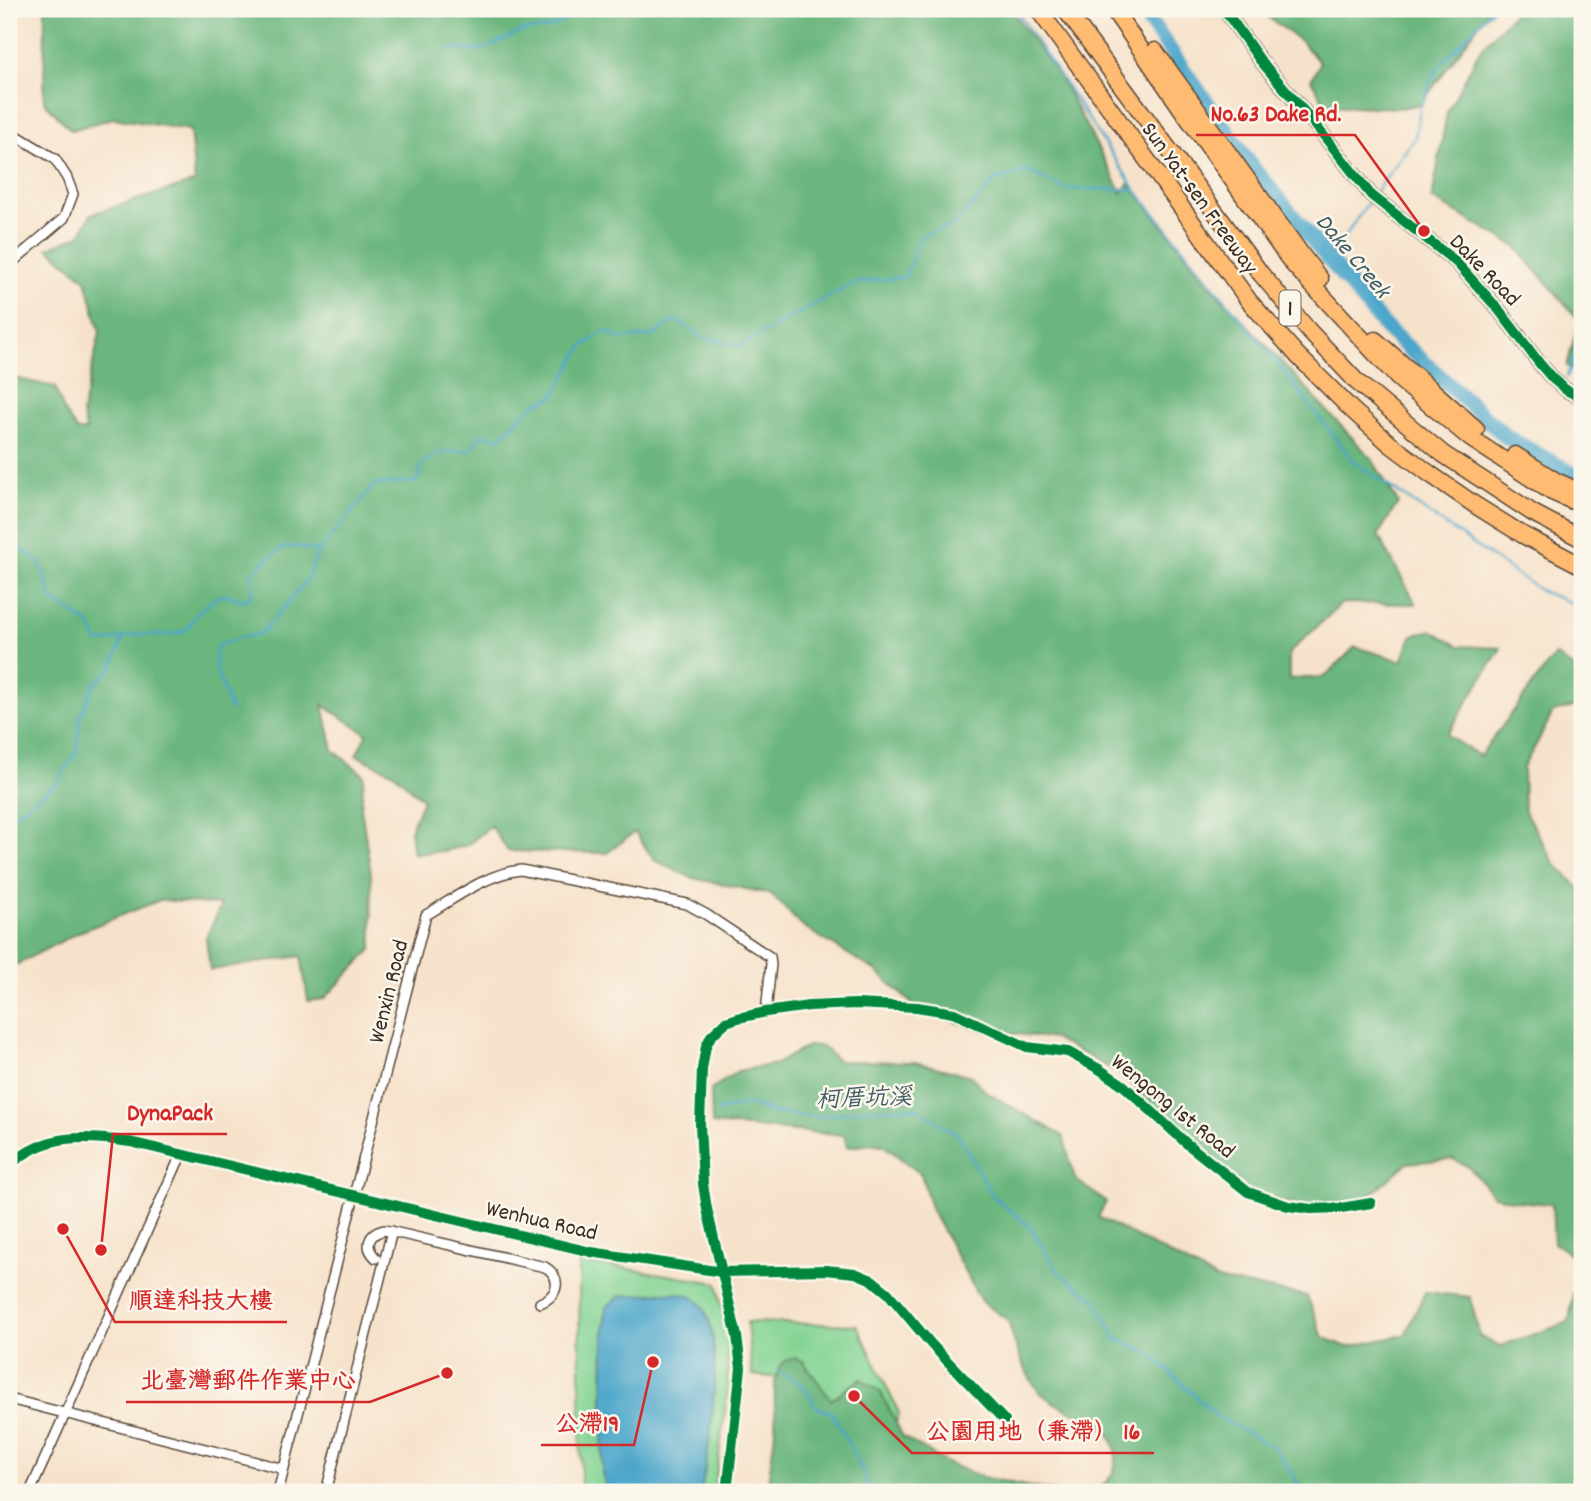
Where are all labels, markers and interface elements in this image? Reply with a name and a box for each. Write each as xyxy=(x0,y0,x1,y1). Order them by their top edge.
callout: No.63 Dake Rd. xyxy=(1196,90,1355,135)
text: No.63 Dake Rd. xyxy=(1211,99,1341,133)
street label: Sun Yat-sen Freeway xyxy=(1132,116,1265,283)
water label: Dake Creek xyxy=(1306,207,1399,308)
street label: Dake Road xyxy=(1440,227,1527,315)
road number: 1 xyxy=(1280,290,1300,326)
street label: Wenxin Road xyxy=(362,937,419,1047)
street label: Wengong 1st Road xyxy=(1102,1047,1241,1168)
water label: 柯厝坑溪 xyxy=(816,1081,915,1119)
callout: DynaPack xyxy=(113,1089,227,1134)
text: DynaPack xyxy=(127,1098,213,1132)
street label: Wenhua Road xyxy=(482,1194,600,1251)
callout: 順達科技大樓 xyxy=(115,1277,287,1322)
text: 順達科技大樓 xyxy=(129,1286,273,1320)
callout: 北臺灣郵件作業中心 xyxy=(126,1357,370,1402)
text: 北臺灣郵件作業中心 xyxy=(140,1366,356,1400)
callout: 公滯19 xyxy=(541,1400,634,1445)
callout: 公園用地（兼滯） 16 xyxy=(912,1408,1154,1453)
text: 公滯19 xyxy=(555,1409,619,1443)
text: 公園用地（兼滯） 16 xyxy=(926,1417,1140,1451)

